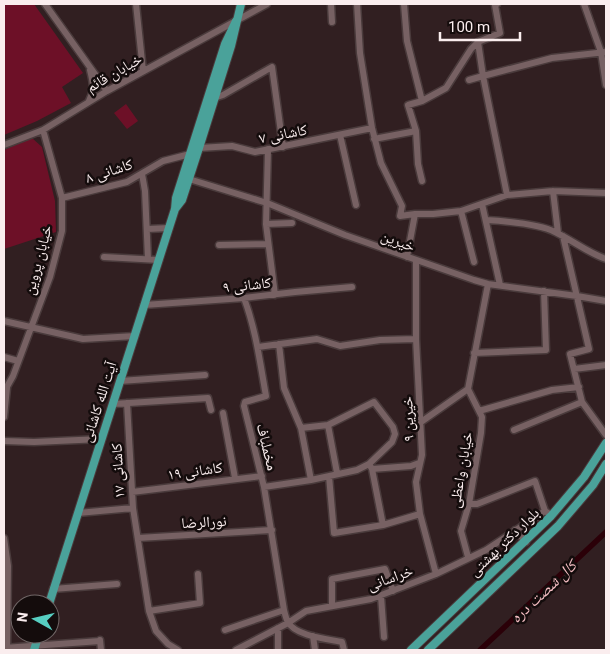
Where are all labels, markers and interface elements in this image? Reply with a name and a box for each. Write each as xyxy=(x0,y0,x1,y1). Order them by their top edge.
scale bar xyxy=(440,10,520,42)
text: 100 m xyxy=(448,18,490,36)
street label: خیابان قائم xyxy=(83,50,146,97)
street label: کاشانی ۷ xyxy=(257,121,309,148)
street label: کاشانی ۸ xyxy=(83,155,135,188)
street label: خیابان پروین xyxy=(20,223,57,297)
street label: خیرین xyxy=(378,227,418,257)
street label: کاشانی ۹ xyxy=(222,274,272,297)
street label: آیت الله کاشانی xyxy=(78,358,122,445)
street label: خیرین ۹ xyxy=(398,396,419,442)
street label: مخملباف xyxy=(253,422,282,472)
street label: خیابان واعظی xyxy=(445,430,478,510)
street label: کاشانی ۱۷ xyxy=(108,443,129,499)
street label: کاشانی ۱۹ xyxy=(166,458,224,485)
street label: بلوار دکتر بهشتی xyxy=(465,504,544,581)
street label: نورالرضا xyxy=(181,512,227,532)
water label: کال شصت دره xyxy=(506,554,583,628)
street label: خراسانی xyxy=(365,561,416,595)
north arrow xyxy=(10,594,60,644)
text: N xyxy=(14,611,31,623)

